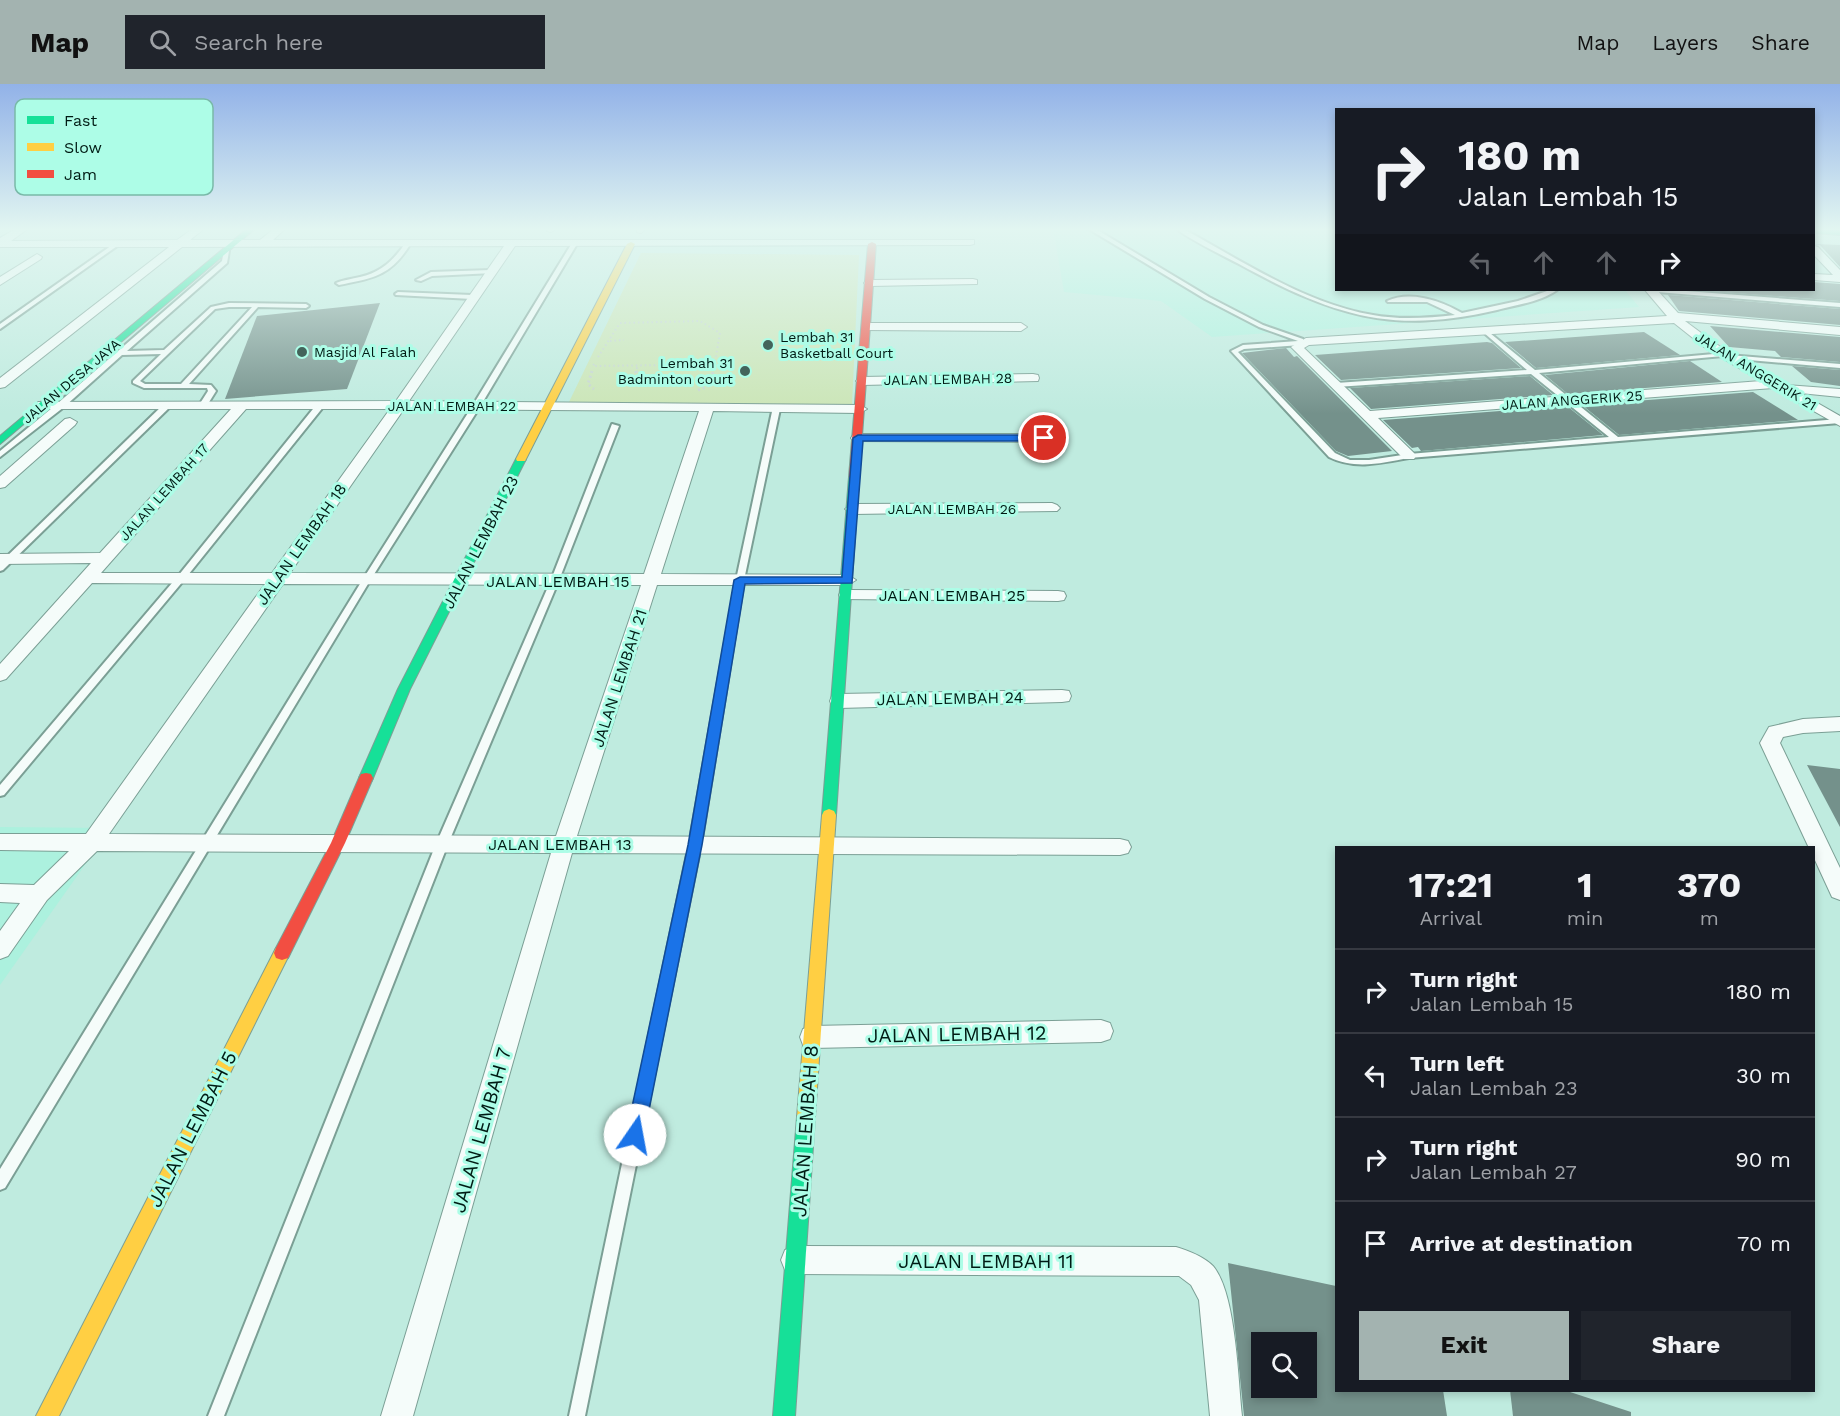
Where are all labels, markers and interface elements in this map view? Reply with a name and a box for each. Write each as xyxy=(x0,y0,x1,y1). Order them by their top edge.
search box xyxy=(125,15,545,69)
text: Map xyxy=(30,26,89,59)
icon: search xyxy=(146,26,179,59)
text: Search here xyxy=(194,30,323,55)
text: Map xyxy=(1576,30,1619,55)
text: Layers xyxy=(1652,30,1718,55)
text: Share xyxy=(1751,30,1810,55)
legend xyxy=(15,99,213,195)
text: Fast xyxy=(64,111,97,130)
text: 180 m xyxy=(1458,131,1581,180)
icon: right xyxy=(1359,132,1437,210)
text: Slow xyxy=(64,138,102,157)
text: Jam xyxy=(64,165,97,184)
text: Jalan Lembah 15 xyxy=(1458,181,1678,213)
icon: left xyxy=(1464,246,1497,279)
icon: ahead xyxy=(1527,246,1560,279)
icon: ahead xyxy=(1590,246,1623,279)
icon: right xyxy=(1653,246,1686,279)
street label: JALAN ANGGERIK 21 xyxy=(1693,328,1819,414)
place label: Lembah 31 Basketball Court xyxy=(780,329,893,361)
street label: JALAN DESA JAYA xyxy=(19,335,123,427)
marker: Lembah 31 Basketball Court xyxy=(761,338,775,352)
place label: Masjid Al Falah xyxy=(314,344,416,360)
marker: Masjid Al Falah xyxy=(295,345,309,359)
place label: Lembah 31 Badminton court xyxy=(618,355,733,387)
marker: Lembah 31 Badminton court xyxy=(738,364,752,378)
street label: JALAN LEMBAH 28 xyxy=(883,370,1013,388)
street label: JALAN ANGGERIK 25 xyxy=(1501,387,1643,413)
street label: JALAN LEMBAH 22 xyxy=(388,398,516,414)
pin xyxy=(1018,412,1069,463)
icon: arrive xyxy=(1027,421,1060,454)
street label: JALAN LEMBAH 17 xyxy=(116,440,212,544)
street label: JALAN LEMBAH 23 xyxy=(439,473,522,612)
street label: JALAN LEMBAH 18 xyxy=(252,480,350,609)
street label: JALAN LEMBAH 26 xyxy=(888,501,1016,517)
street label: JALAN LEMBAH 15 xyxy=(486,572,630,591)
street label: JALAN LEMBAH 25 xyxy=(879,586,1025,605)
street label: JALAN LEMBAH 21 xyxy=(588,607,651,749)
street label: JALAN LEMBAH 24 xyxy=(877,688,1024,709)
street label: JALAN LEMBAH 13 xyxy=(488,835,632,854)
text: 17:21 xyxy=(1409,864,1493,906)
text: 1 xyxy=(1577,864,1593,906)
text: 370 xyxy=(1677,864,1741,906)
text: Arrival xyxy=(1420,906,1482,930)
text: min xyxy=(1567,906,1603,930)
text: m xyxy=(1700,906,1719,930)
text: Turn right xyxy=(1410,967,1517,992)
icon: right xyxy=(1359,975,1392,1008)
text: 180 m xyxy=(1727,979,1791,1004)
text: Jalan Lembah 15 xyxy=(1410,992,1573,1016)
street label: JALAN LEMBAH 12 xyxy=(867,1020,1047,1048)
street label: JALAN LEMBAH 8 xyxy=(787,1044,823,1218)
street label: JALAN LEMBAH 7 xyxy=(446,1045,516,1215)
street label: JALAN LEMBAH 5 xyxy=(142,1047,242,1211)
text: Turn left xyxy=(1410,1051,1504,1076)
icon: left xyxy=(1359,1059,1392,1092)
text: 30 m xyxy=(1736,1063,1791,1088)
text: Jalan Lembah 23 xyxy=(1410,1076,1578,1100)
position arrow xyxy=(603,1103,667,1167)
text: Turn right xyxy=(1410,1135,1517,1160)
icon: right xyxy=(1359,1143,1392,1176)
text: 90 m xyxy=(1735,1147,1791,1172)
text: Jalan Lembah 27 xyxy=(1410,1160,1577,1184)
icon: arrive xyxy=(1359,1227,1392,1260)
text: Arrive at destination xyxy=(1410,1231,1633,1256)
text: 70 m xyxy=(1737,1231,1791,1256)
street label: JALAN LEMBAH 11 xyxy=(898,1249,1074,1273)
button: Exit xyxy=(1359,1311,1569,1380)
button: Share xyxy=(1581,1311,1791,1380)
map controls xyxy=(1251,1332,1317,1398)
button: search xyxy=(1251,1332,1317,1398)

